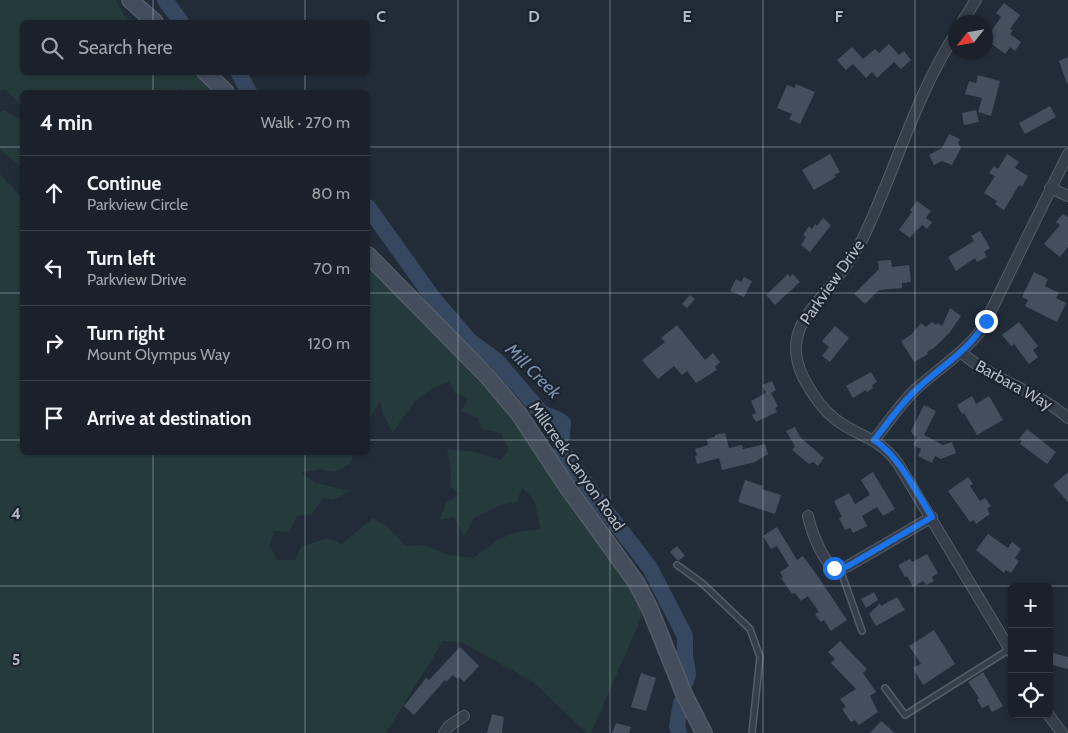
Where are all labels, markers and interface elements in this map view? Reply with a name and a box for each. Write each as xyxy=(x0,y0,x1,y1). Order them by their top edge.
text: C xyxy=(376,7,386,26)
text: D xyxy=(528,7,540,26)
text: E xyxy=(682,7,692,26)
text: F xyxy=(835,7,844,26)
north arrow xyxy=(948,15,993,60)
search box xyxy=(20,20,370,75)
icon: search xyxy=(38,34,66,62)
text: Search here xyxy=(78,36,172,59)
text: 4 min xyxy=(40,110,93,135)
text: Walk · 270 m xyxy=(261,113,350,132)
text: Continue xyxy=(87,172,161,195)
icon: ahead xyxy=(40,179,68,207)
text: 80 m xyxy=(312,184,350,203)
text: Parkview Circle xyxy=(87,195,188,214)
street label: Parkview Drive xyxy=(796,236,868,328)
text: Turn left xyxy=(87,247,155,270)
icon: left xyxy=(40,254,68,282)
text: 70 m xyxy=(313,259,350,278)
text: Parkview Drive xyxy=(87,270,186,289)
route end xyxy=(975,310,998,333)
text: Turn right xyxy=(87,322,165,345)
icon: right xyxy=(40,329,68,357)
text: 120 m xyxy=(308,334,350,353)
water label: Mill Creek xyxy=(500,338,566,404)
text: Mount Olympus Way xyxy=(87,345,230,364)
street label: Barbara Way xyxy=(972,356,1056,414)
street label: Millcreek Canyon Road xyxy=(525,398,629,534)
icon: arrive xyxy=(40,404,68,432)
text: Arrive at destination xyxy=(87,407,251,430)
text: 4 xyxy=(11,504,21,523)
route start xyxy=(823,557,846,580)
map controls xyxy=(1008,583,1053,718)
button: + xyxy=(1008,583,1053,628)
button: − xyxy=(1008,628,1053,673)
text: 5 xyxy=(12,650,20,669)
button: locate xyxy=(1008,673,1053,718)

